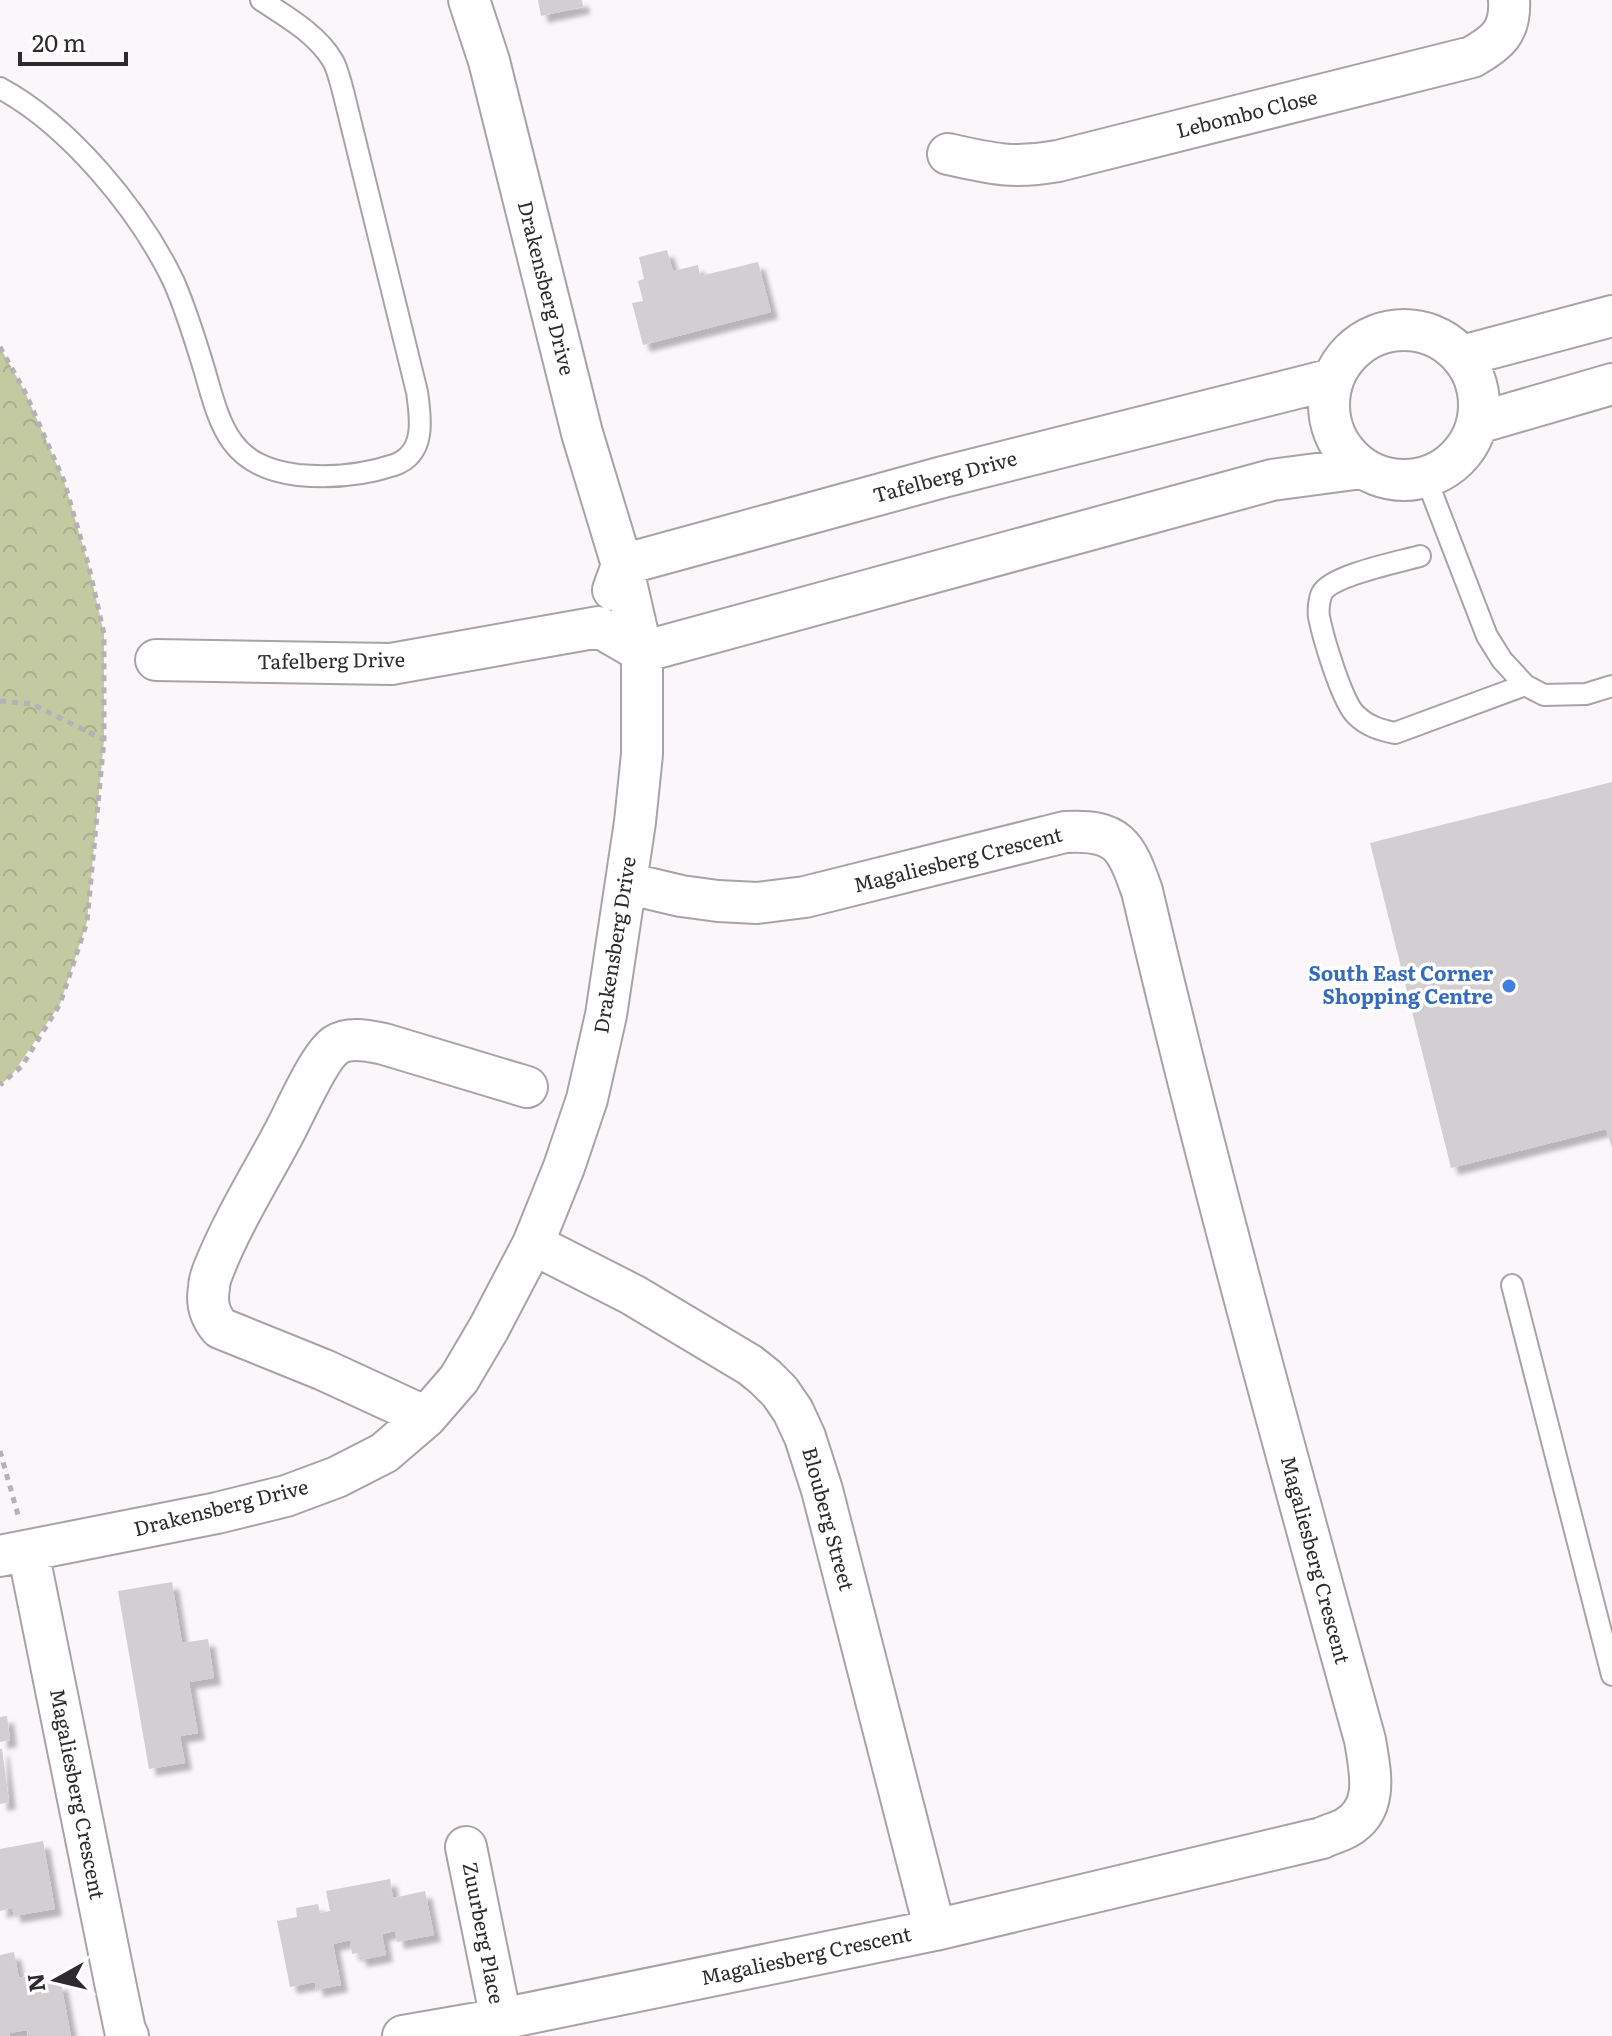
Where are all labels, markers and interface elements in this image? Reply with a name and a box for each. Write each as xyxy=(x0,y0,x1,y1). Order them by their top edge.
scale bar xyxy=(20,16,126,66)
text: 20 m xyxy=(32,24,86,59)
street label: Lebombo Close xyxy=(1173,80,1320,144)
street label: Drakensberg Drive xyxy=(512,197,584,378)
street label: Tafelberg Drive xyxy=(869,441,1020,509)
street label: Tafelberg Drive xyxy=(257,643,405,675)
street label: Magaliesberg Crescent xyxy=(850,818,1065,899)
street label: Drakensberg Drive xyxy=(584,854,642,1035)
place label: South East Corner Shopping Centre xyxy=(1309,957,1493,1010)
marker: South East Corner Shopping Centre xyxy=(1500,977,1518,995)
street label: Blouberg Street xyxy=(796,1443,864,1594)
street label: Magaliesberg Crescent xyxy=(1275,1452,1359,1667)
street label: Drakensberg Drive xyxy=(130,1470,311,1542)
street label: Magaliesberg Crescent xyxy=(44,1686,114,1902)
street label: Zuurberg Place xyxy=(457,1859,513,2006)
street label: Magaliesberg Crescent xyxy=(698,1917,914,1991)
north arrow xyxy=(16,1940,96,2020)
text: N xyxy=(17,1972,52,1994)

